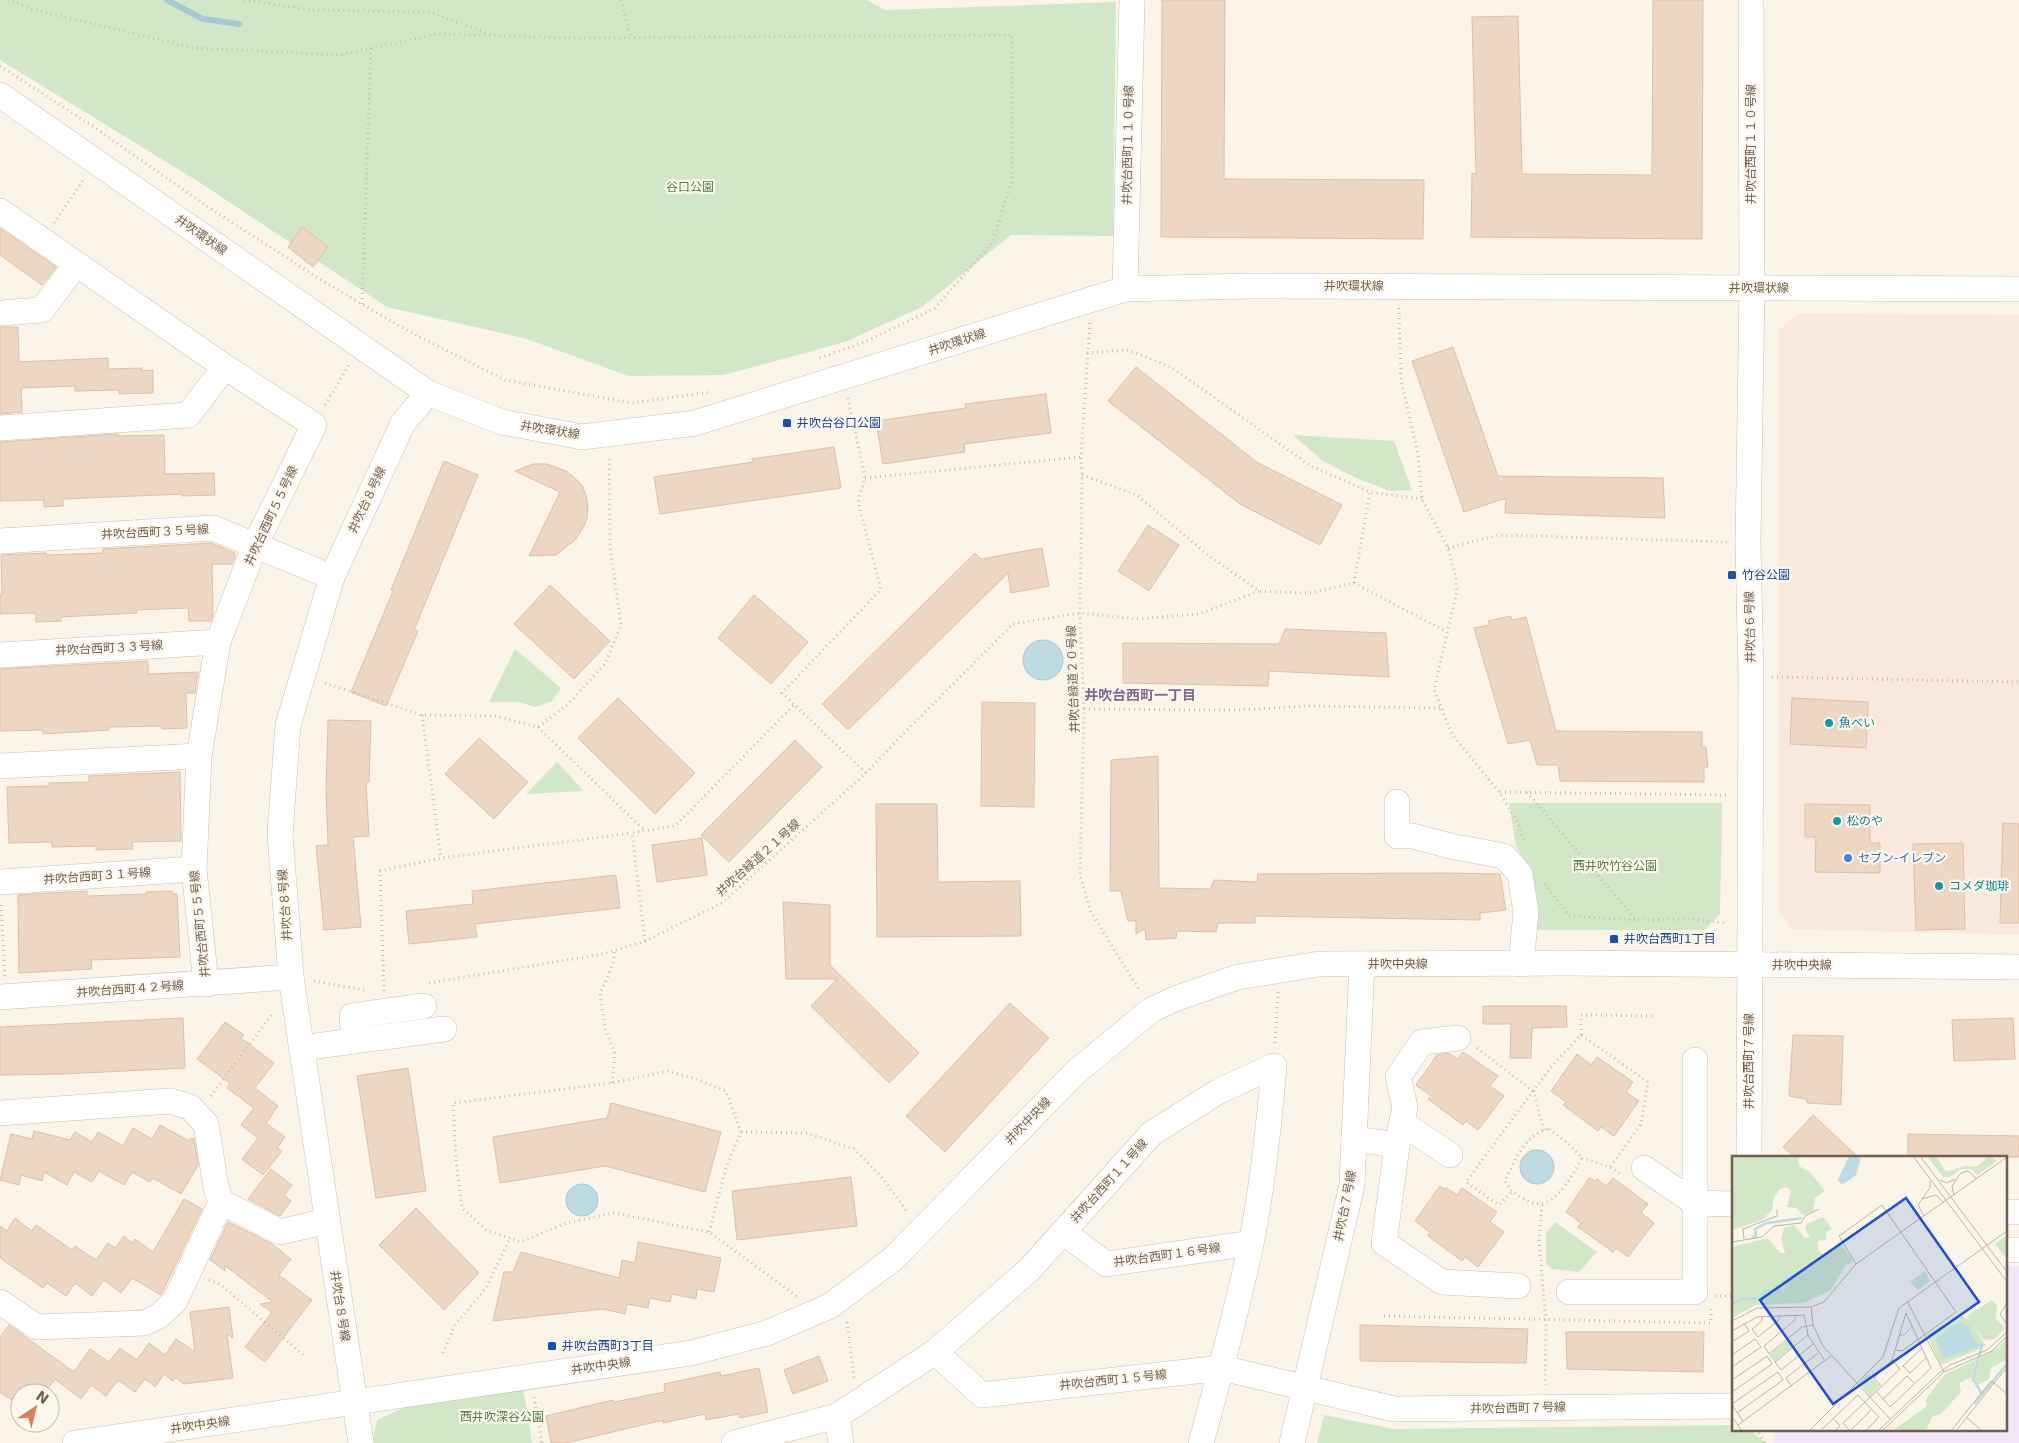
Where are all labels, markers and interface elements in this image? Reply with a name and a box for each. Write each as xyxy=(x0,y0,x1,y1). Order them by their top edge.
street label: 井吹台西町１１０号線 xyxy=(1744,84,1758,204)
street label: 井吹台西町１１０号線 xyxy=(1120,85,1136,205)
park label: 谷口公園 xyxy=(666,180,714,194)
street label: 井吹環状線 xyxy=(172,212,230,258)
street label: 井吹環状線 xyxy=(1324,279,1384,293)
street label: 井吹環状線 xyxy=(1729,281,1789,295)
street label: 井吹環状線 xyxy=(926,326,988,358)
place label: 井吹台谷口公園 xyxy=(797,416,881,430)
marker: 井吹台谷口公園 xyxy=(781,417,793,429)
street label: 井吹環状線 xyxy=(519,418,581,442)
street label: 井吹台西町５５号線 xyxy=(242,464,300,568)
street label: 井吹台８号線 xyxy=(345,464,389,536)
street label: 井吹台西町３５号線 xyxy=(101,522,209,542)
place label: 竹谷公園 xyxy=(1742,568,1790,582)
marker: 竹谷公園 xyxy=(1726,569,1738,581)
street label: 井吹台６号線 xyxy=(1742,591,1758,663)
street label: 井吹台緑道２０号線 xyxy=(1064,625,1082,733)
street label: 井吹台西町３３号線 xyxy=(55,638,163,658)
district label: 井吹台西町一丁目 xyxy=(1084,687,1196,703)
place label: 魚べい xyxy=(1839,716,1875,730)
marker: 魚べい xyxy=(1823,717,1835,729)
place label: 松のや xyxy=(1847,814,1883,828)
marker: 松のや xyxy=(1831,815,1843,827)
street label: 井吹台緑道２１号線 xyxy=(713,817,803,899)
place label: セブン-イレブン xyxy=(1858,851,1946,865)
marker: セブン-イレブン xyxy=(1842,852,1854,864)
park label: 西井吹竹谷公園 xyxy=(1573,859,1657,873)
street label: 井吹台西町３１号線 xyxy=(43,865,151,887)
street label: 井吹台８号線 xyxy=(276,869,294,941)
street label: 井吹台西町５５号線 xyxy=(187,870,213,978)
place label: コメダ珈琲 xyxy=(1949,879,2009,893)
marker: コメダ珈琲 xyxy=(1933,880,1945,892)
place label: 井吹台西町1丁目 xyxy=(1624,932,1716,946)
marker: 井吹台西町1丁目 xyxy=(1608,933,1620,945)
street label: 井吹中央線 xyxy=(1368,957,1428,971)
street label: 井吹中央線 xyxy=(1772,958,1832,972)
street label: 井吹台西町４２号線 xyxy=(76,978,184,1000)
street label: 井吹台西町７号線 xyxy=(1742,1013,1756,1109)
street label: 井吹中央線 xyxy=(1002,1095,1054,1147)
street label: 井吹台西町１１号線 xyxy=(1068,1136,1150,1226)
inset map xyxy=(1732,1156,2006,1430)
street label: 井吹台７号線 xyxy=(1331,1169,1359,1243)
street label: 井吹台西町１６号線 xyxy=(1113,1241,1221,1269)
street label: 井吹台８号線 xyxy=(327,1269,353,1343)
place label: 井吹台西町3丁目 xyxy=(562,1339,654,1353)
marker: 井吹台西町3丁目 xyxy=(546,1340,558,1352)
street label: 井吹中央線 xyxy=(570,1355,632,1377)
street label: 井吹台西町１５号線 xyxy=(1059,1367,1167,1393)
north arrow xyxy=(10,1383,60,1433)
text: N xyxy=(33,1387,52,1407)
street label: 井吹台西町７号線 xyxy=(1470,1400,1566,1416)
park label: 西井吹深谷公園 xyxy=(460,1410,544,1424)
street label: 井吹中央線 xyxy=(169,1414,231,1436)

